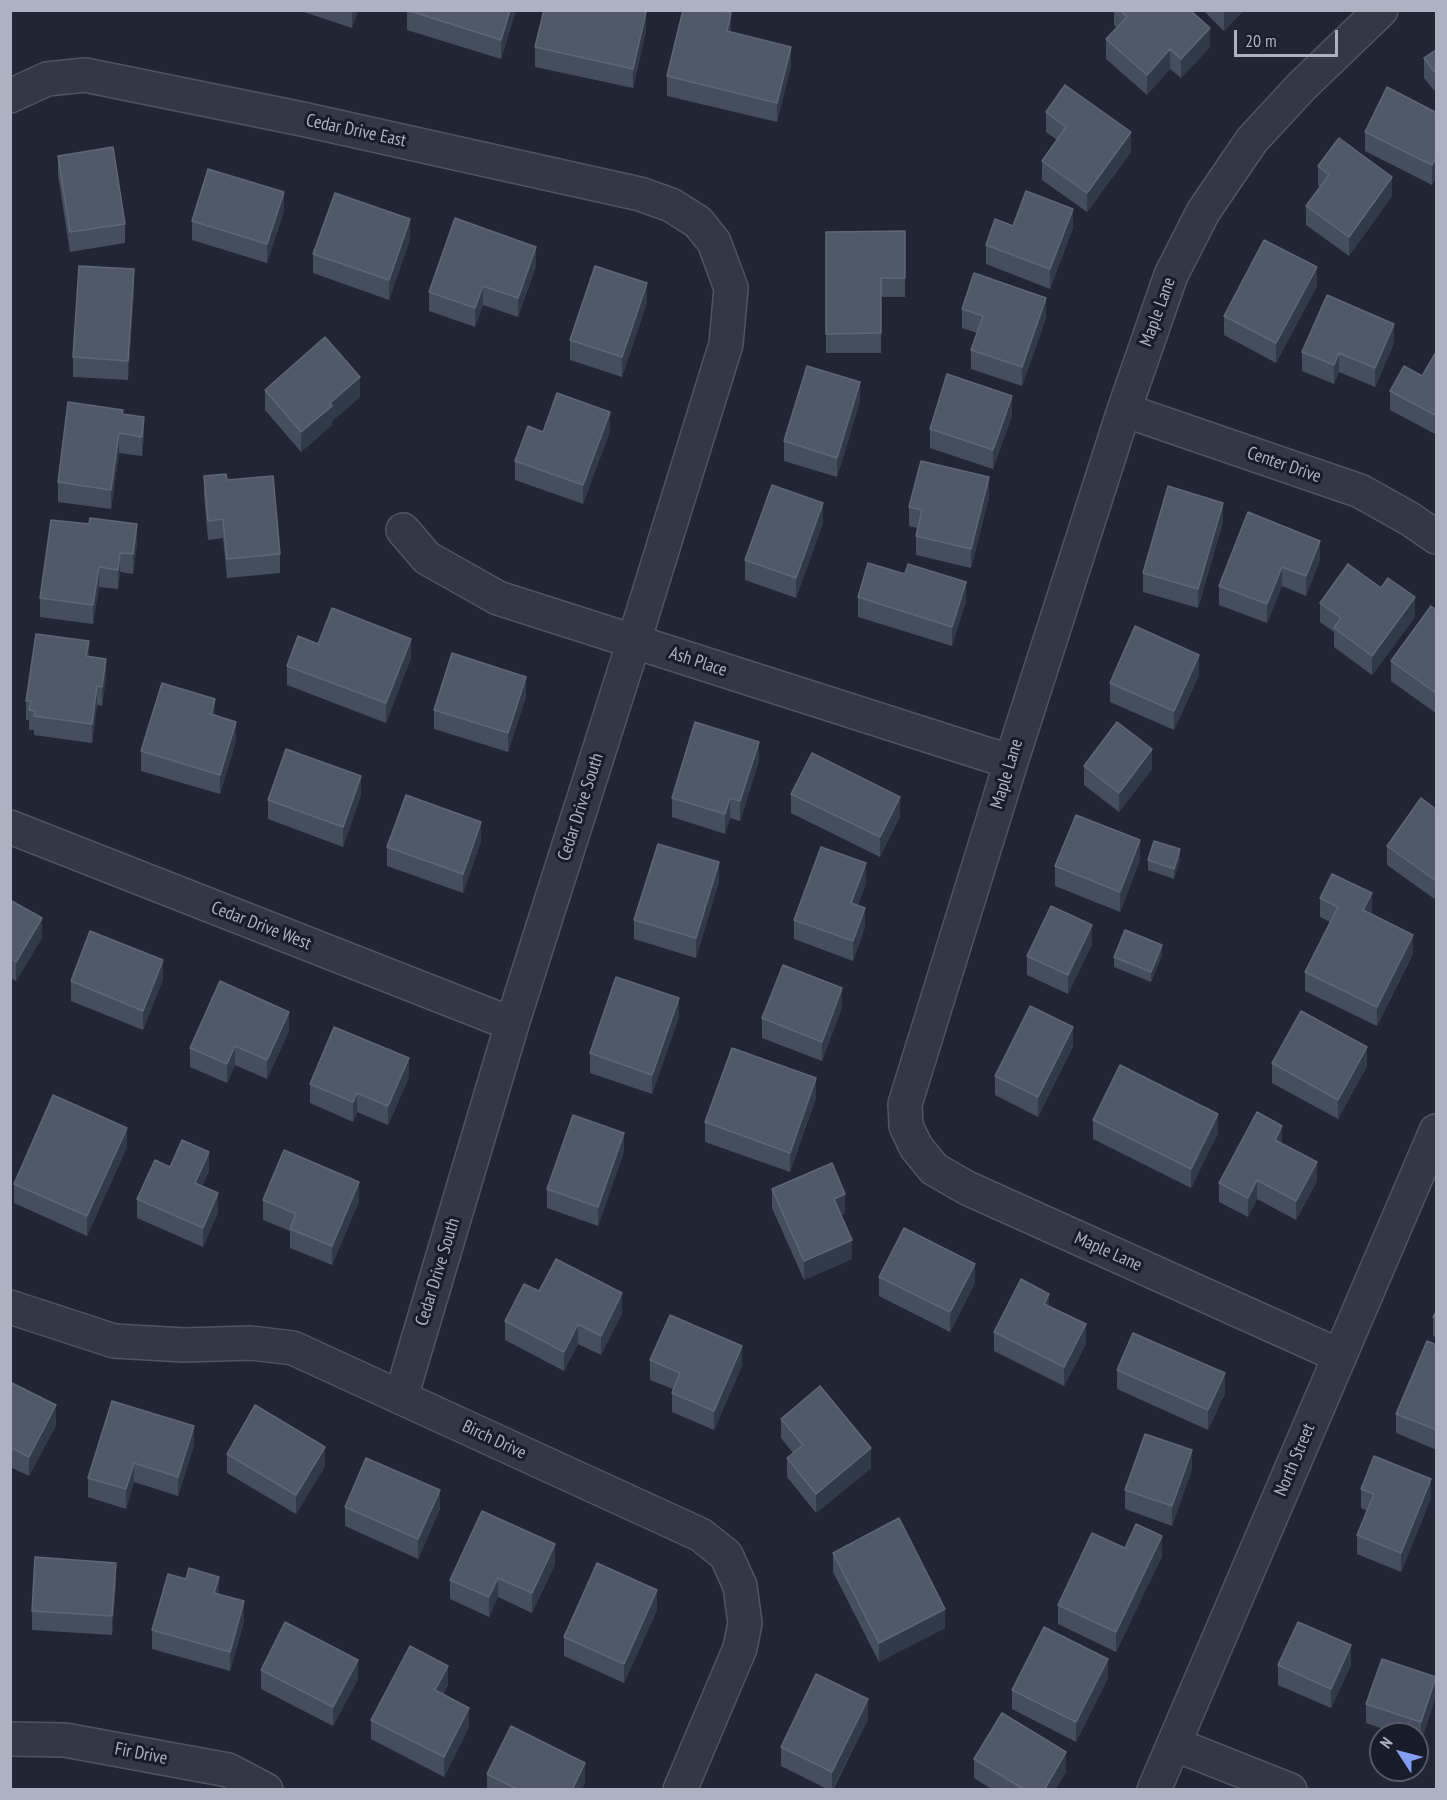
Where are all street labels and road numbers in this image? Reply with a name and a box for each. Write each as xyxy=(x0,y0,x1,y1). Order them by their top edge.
street label: Cedar Drive East xyxy=(304,110,408,152)
street label: Maple Lane xyxy=(1136,275,1180,349)
street label: Center Drive xyxy=(1244,442,1324,488)
street label: Ash Place xyxy=(666,643,730,681)
street label: Maple Lane xyxy=(986,737,1028,811)
street label: Cedar Drive South xyxy=(553,751,609,863)
street label: Cedar Drive West xyxy=(208,897,314,955)
street label: Cedar Drive South xyxy=(411,1215,465,1329)
street label: Maple Lane xyxy=(1071,1228,1145,1276)
street label: Birch Drive xyxy=(459,1416,529,1464)
street label: North Street xyxy=(1270,1420,1320,1500)
street label: Fir Drive xyxy=(113,1738,169,1770)

